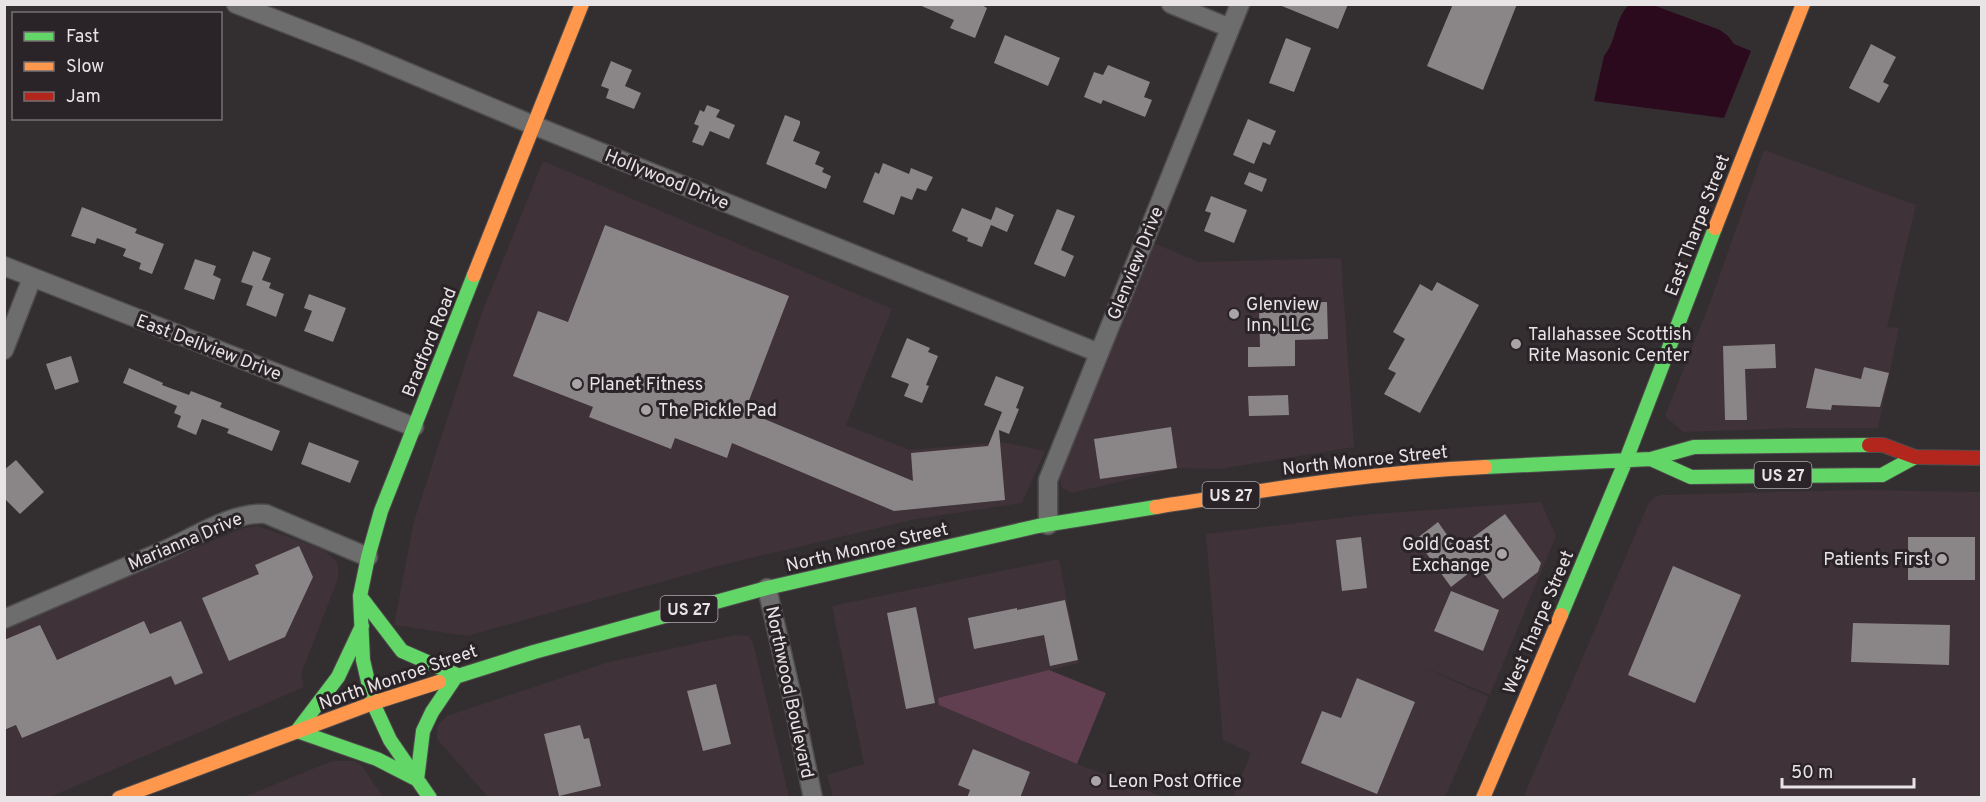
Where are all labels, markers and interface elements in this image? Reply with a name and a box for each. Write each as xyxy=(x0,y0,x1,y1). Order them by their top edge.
legend xyxy=(12,12,222,120)
text: Fast xyxy=(66,26,99,49)
text: Slow xyxy=(66,56,104,79)
text: Jam xyxy=(66,86,101,109)
street label: Hollywood Drive xyxy=(601,145,732,216)
street label: East Tharpe Street xyxy=(1661,151,1736,300)
street label: Glenview Drive xyxy=(1103,204,1170,324)
street label: Bradford Road xyxy=(398,284,463,401)
place label: Glenview Inn, LLC xyxy=(1246,294,1319,338)
marker: Glenview Inn, LLC xyxy=(1227,307,1241,321)
street label: East Dellview Drive xyxy=(133,310,284,387)
place label: Tallahassee Scottish Rite Masonic Center xyxy=(1528,324,1692,368)
marker: Tallahassee Scottish Rite Masonic Center xyxy=(1509,337,1523,351)
place label: Planet Fitness xyxy=(589,374,703,397)
marker: Planet Fitness xyxy=(570,377,584,391)
place label: The Pickle Pad xyxy=(658,400,777,423)
marker: The Pickle Pad xyxy=(639,403,653,417)
street label: North Monroe Street xyxy=(1281,441,1449,482)
road number: US 27 xyxy=(1754,462,1812,488)
road number: US 27 xyxy=(1202,482,1260,508)
street label: Marianna Drive xyxy=(125,508,246,577)
street label: North Monroe Street xyxy=(784,519,951,578)
place label: Gold Coast Exchange xyxy=(1402,534,1490,578)
marker: Gold Coast Exchange xyxy=(1495,547,1509,561)
street label: West Tharpe Street xyxy=(1499,547,1580,698)
place label: Patients First xyxy=(1823,549,1930,572)
marker: Patients First xyxy=(1935,552,1949,566)
road number: US 27 xyxy=(660,596,718,622)
street label: Northwood Boulevard xyxy=(759,604,818,781)
street label: North Monroe Street xyxy=(316,641,481,716)
scale bar xyxy=(1782,751,1914,789)
text: 50 m xyxy=(1791,762,1833,785)
place label: Leon Post Office xyxy=(1108,771,1242,794)
marker: Leon Post Office xyxy=(1089,774,1103,788)

